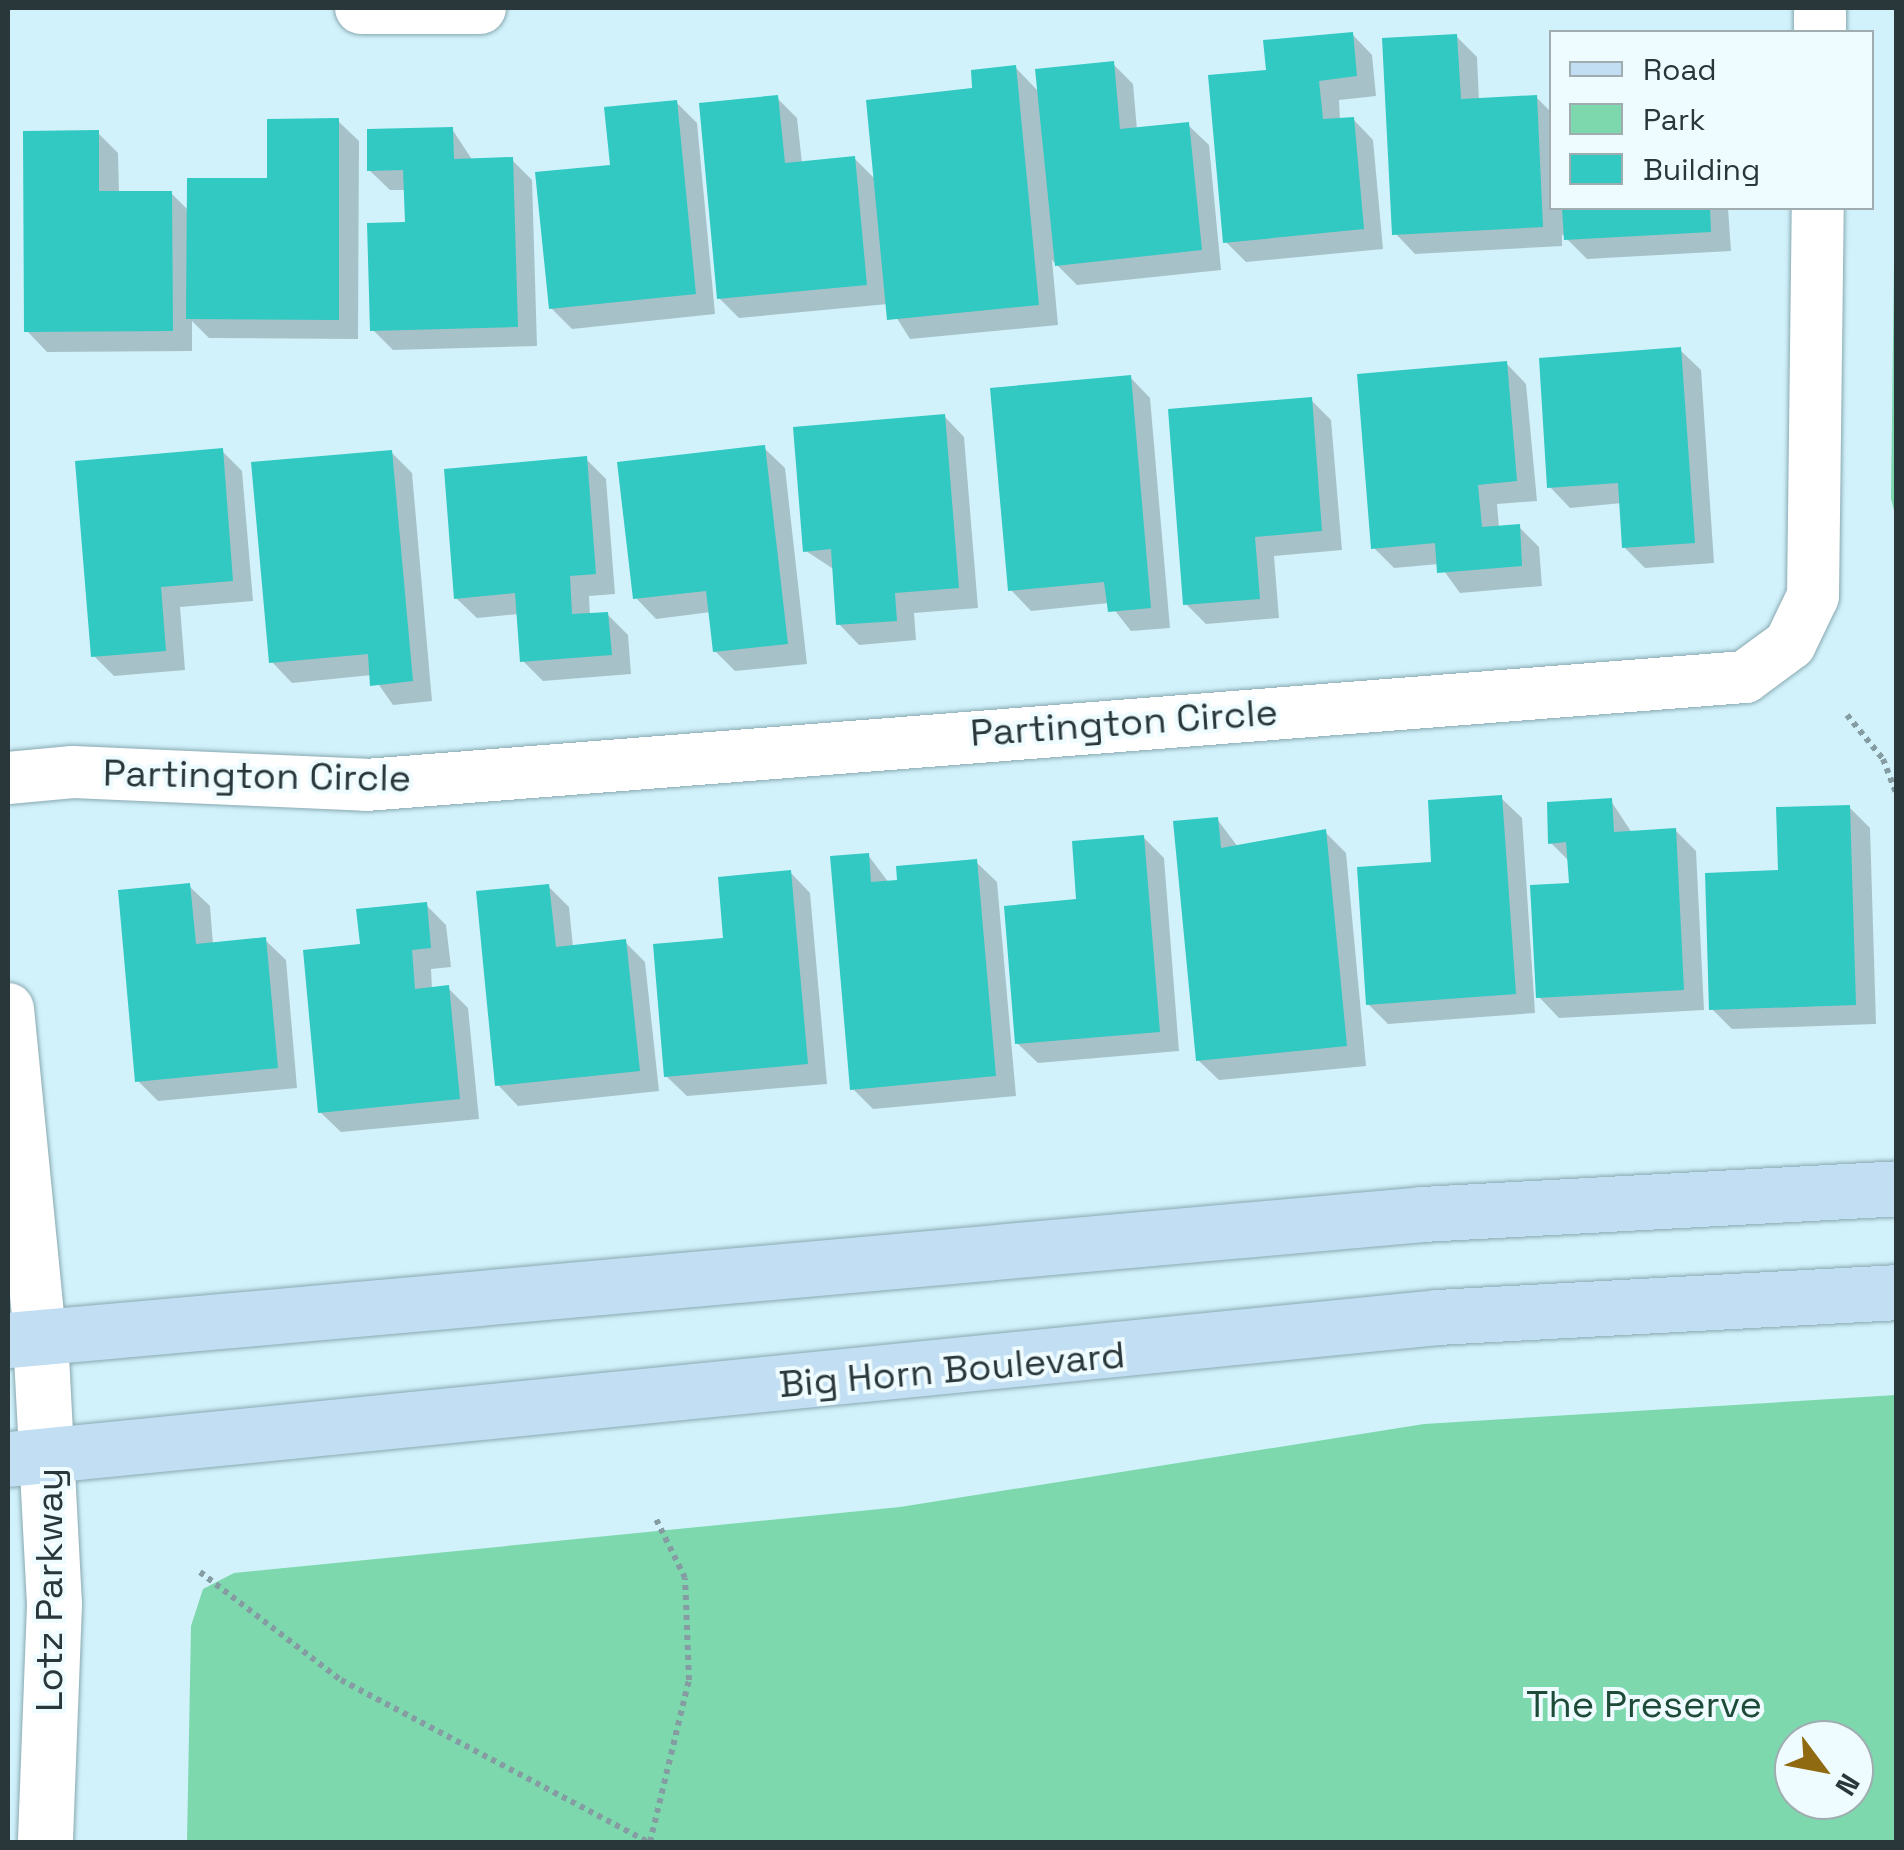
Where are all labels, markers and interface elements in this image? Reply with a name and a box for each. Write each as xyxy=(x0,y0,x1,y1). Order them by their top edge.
legend xyxy=(1549,30,1874,210)
text: Road xyxy=(1643,50,1717,89)
text: Park xyxy=(1643,100,1705,139)
text: Building xyxy=(1643,150,1760,189)
street label: Partington Circle xyxy=(969,690,1279,756)
street label: Partington Circle xyxy=(102,751,412,801)
street label: Big Horn Boulevard xyxy=(777,1332,1127,1408)
street label: Lotz Parkway xyxy=(27,1468,73,1712)
park label: The Preserve xyxy=(1526,1682,1762,1728)
north arrow xyxy=(1774,1720,1874,1820)
text: N xyxy=(1828,1767,1868,1802)

